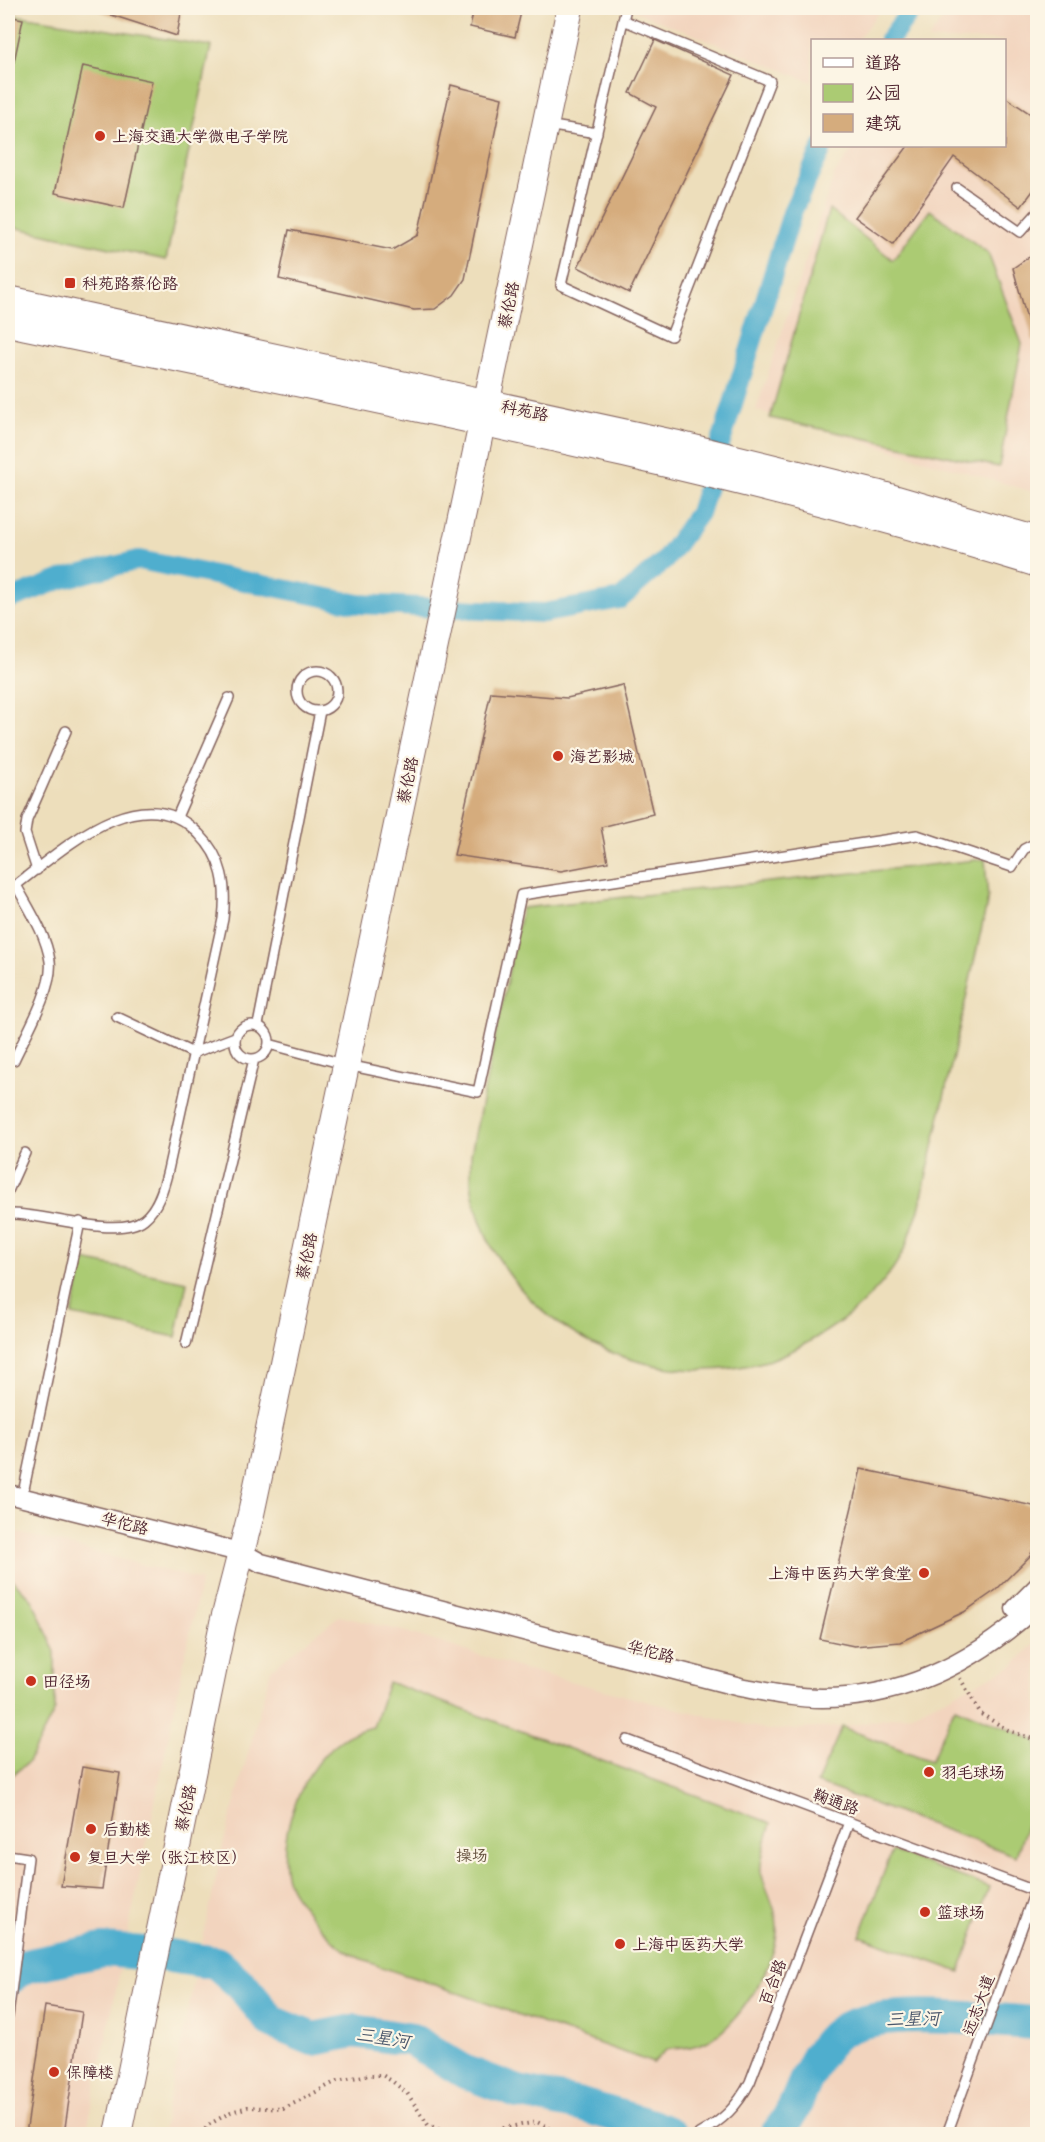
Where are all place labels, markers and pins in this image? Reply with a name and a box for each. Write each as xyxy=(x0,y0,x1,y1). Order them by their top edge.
place label: 上海交通大学微电子学院 xyxy=(112,128,288,147)
marker: 上海交通大学微电子学院 xyxy=(93,129,107,143)
place label: 科苑路蔡伦路 xyxy=(82,275,178,294)
marker: 科苑路蔡伦路 xyxy=(63,276,77,290)
place label: 海艺影城 xyxy=(570,748,634,767)
marker: 海艺影城 xyxy=(551,749,565,763)
place label: 上海中医药大学食堂 xyxy=(768,1565,912,1584)
marker: 上海中医药大学食堂 xyxy=(917,1566,931,1580)
place label: 田径场 xyxy=(43,1673,91,1692)
marker: 田径场 xyxy=(24,1674,38,1688)
place label: 羽毛球场 xyxy=(941,1764,1005,1783)
marker: 羽毛球场 xyxy=(922,1765,936,1779)
place label: 后勤楼 xyxy=(103,1821,151,1840)
marker: 后勤楼 xyxy=(84,1822,98,1836)
place label: 复旦大学（张江校区） xyxy=(87,1849,247,1868)
marker: 复旦大学（张江校区） xyxy=(68,1850,82,1864)
place label: 篮球场 xyxy=(937,1904,985,1923)
marker: 篮球场 xyxy=(918,1905,932,1919)
place label: 上海中医药大学 xyxy=(632,1936,744,1955)
marker: 上海中医药大学 xyxy=(613,1937,627,1951)
place label: 保障楼 xyxy=(66,2064,114,2083)
marker: 保障楼 xyxy=(47,2065,61,2079)

